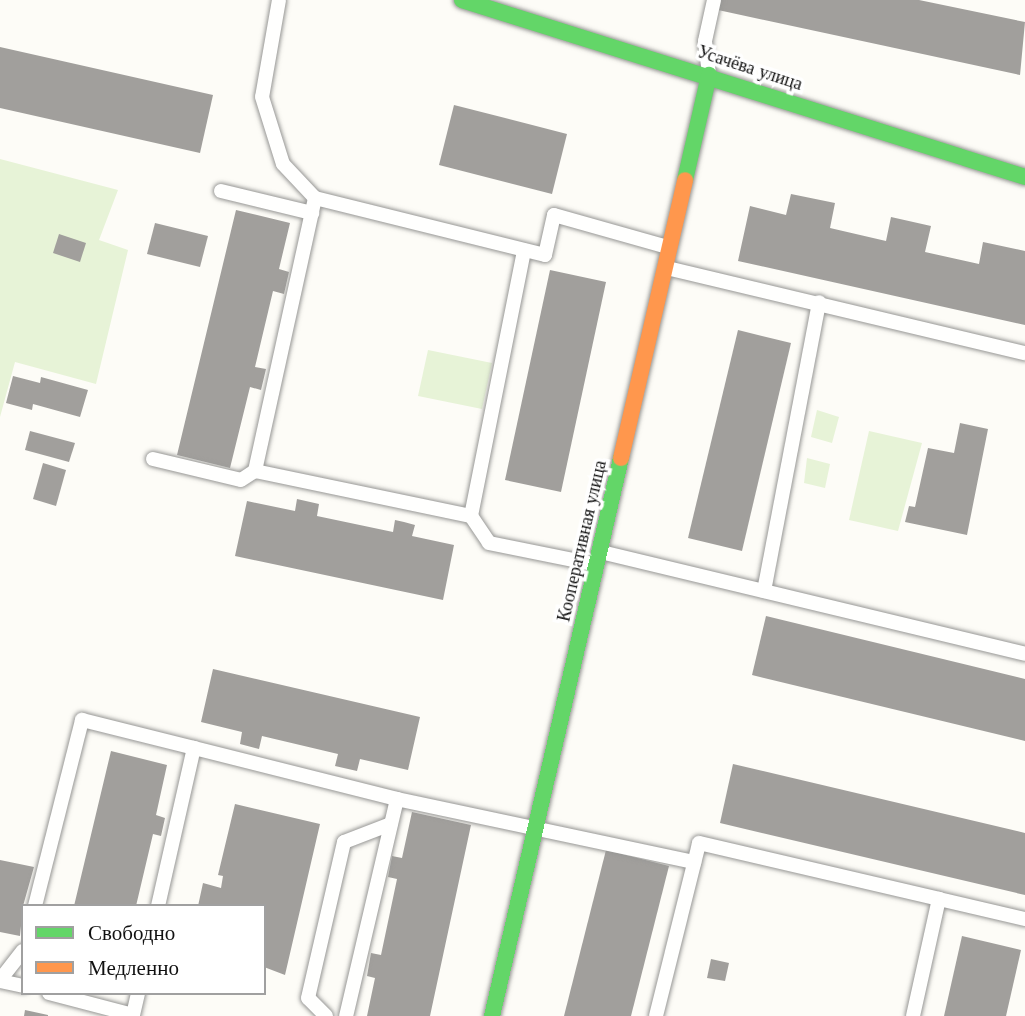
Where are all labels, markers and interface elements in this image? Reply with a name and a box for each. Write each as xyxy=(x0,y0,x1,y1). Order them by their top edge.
street label: Усачёва улица xyxy=(695,41,805,95)
street label: Кооперативная улица xyxy=(553,458,611,624)
legend xyxy=(21,904,266,995)
text: Свободно xyxy=(88,920,175,946)
text: Медленно xyxy=(88,955,179,981)

